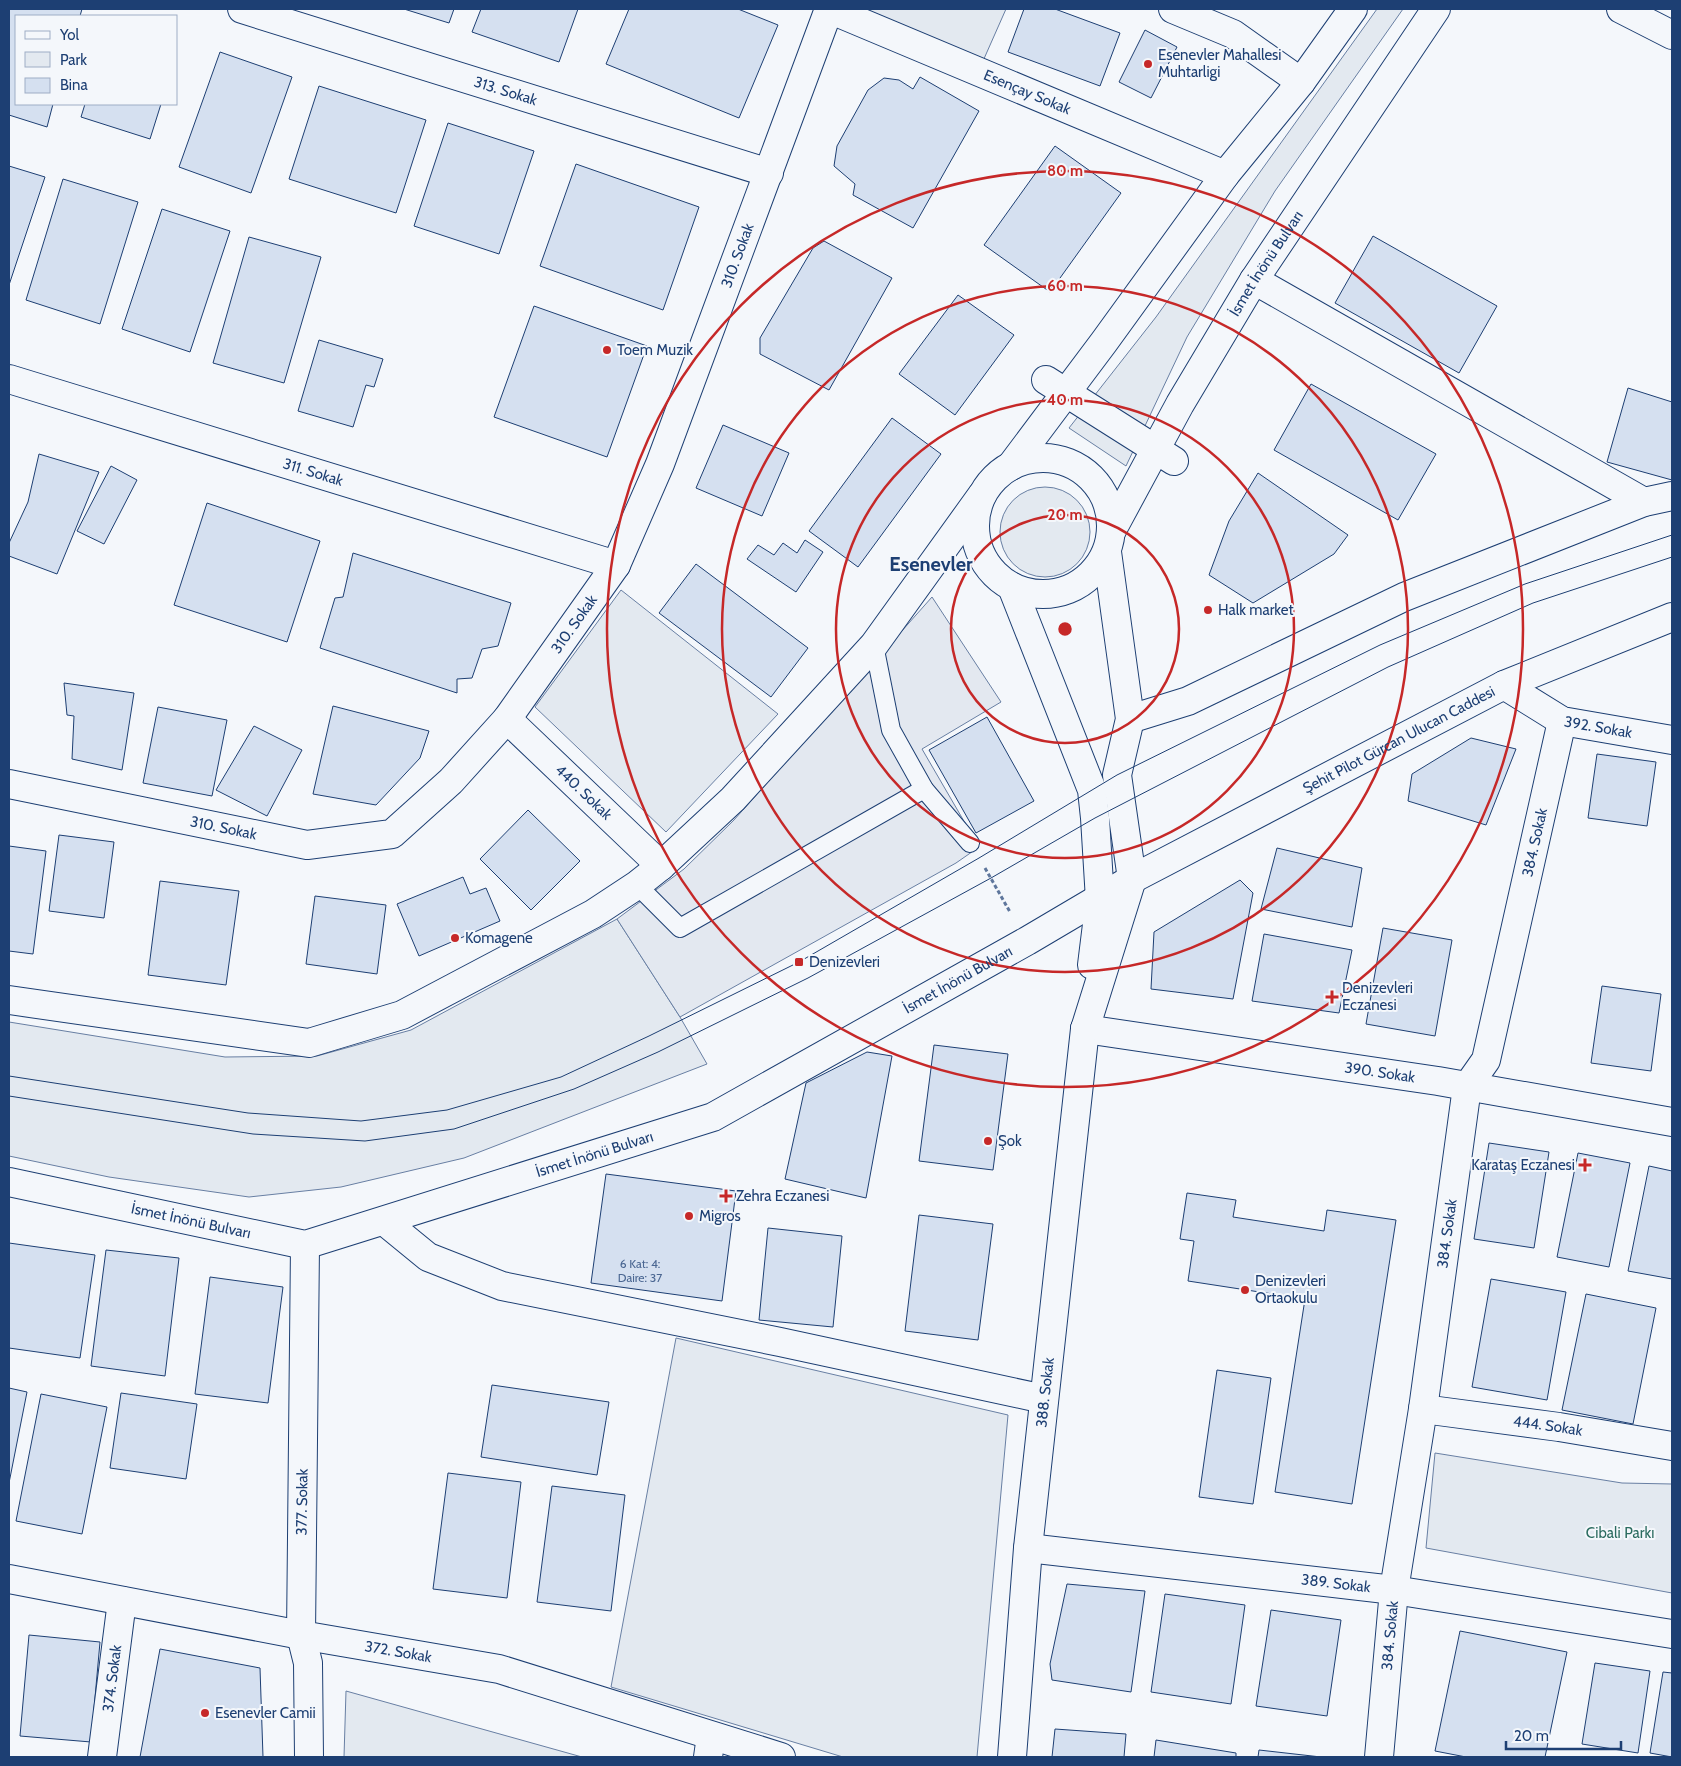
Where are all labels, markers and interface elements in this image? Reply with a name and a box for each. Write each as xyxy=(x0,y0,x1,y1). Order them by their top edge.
legend xyxy=(15,15,178,105)
text: Yol xyxy=(59,26,79,44)
place label: Esenevler Mahallesi Muhtarligi xyxy=(1158,46,1281,81)
text: Park xyxy=(60,51,87,69)
marker: Esenevler Mahallesi Muhtarligi xyxy=(1142,58,1154,70)
street label: Esençay Sokak xyxy=(981,66,1074,118)
street label: 313. Sokak xyxy=(472,73,540,109)
text: Bina xyxy=(60,76,88,94)
text: 80 m xyxy=(1047,162,1083,180)
street label: İsmet İnönü Bulvarı xyxy=(1225,207,1307,319)
street label: 310. Sokak xyxy=(717,221,758,290)
text: 60 m xyxy=(1047,277,1083,295)
place label: Toem Muzik xyxy=(617,341,693,359)
marker: Toem Muzik xyxy=(601,344,613,356)
text: 40 m xyxy=(1047,391,1083,409)
street label: 311. Sokak xyxy=(281,454,346,490)
text: 20 m xyxy=(1048,506,1082,524)
district label: Esenevler xyxy=(889,552,973,576)
street label: 310. Sokak xyxy=(547,591,601,657)
place label: Halk market xyxy=(1218,601,1294,619)
marker: Halk market xyxy=(1202,604,1214,616)
centre of rings xyxy=(1056,620,1074,638)
street label: Şehit Pilot Gürcan Ulucan Caddesi xyxy=(1300,682,1498,797)
street label: 392. Sokak xyxy=(1563,713,1634,742)
street label: 440. Sokak xyxy=(552,761,616,824)
street label: 384. Sokak xyxy=(1518,806,1551,878)
street label: 310. Sokak xyxy=(189,812,259,844)
place label: Komagene xyxy=(465,929,533,947)
marker: Komagene xyxy=(449,932,461,944)
street label: İsmet İnönü Bulvarı xyxy=(900,942,1016,1017)
place label: Denizevleri xyxy=(809,953,880,971)
marker: Denizevleri xyxy=(793,956,805,968)
place label: Denizevleri Eczanesi xyxy=(1342,979,1413,1014)
marker: Denizevleri Eczanesi xyxy=(1326,991,1338,1003)
street label: 390. Sokak xyxy=(1343,1058,1416,1087)
street label: İsmet İnönü Bulvarı xyxy=(533,1127,655,1181)
place label: Şok xyxy=(998,1132,1022,1150)
marker: Şok xyxy=(982,1135,994,1147)
place label: Karataş Eczanesi xyxy=(1471,1156,1575,1174)
marker: Karataş Eczanesi xyxy=(1579,1159,1591,1171)
place label: Zehra Eczanesi xyxy=(736,1187,829,1205)
marker: Zehra Eczanesi xyxy=(720,1190,732,1202)
street label: İsmet İnönü Bulvarı xyxy=(129,1198,253,1242)
street label: 384. Sokak xyxy=(1433,1198,1461,1269)
place label: Migros xyxy=(699,1207,741,1225)
marker: Migros xyxy=(683,1210,695,1222)
house number: 6 Kat: 4: Daire: 37 xyxy=(618,1256,662,1285)
place label: Denizevleri Ortaokulu xyxy=(1255,1272,1326,1307)
marker: Denizevleri Ortaokulu xyxy=(1239,1284,1251,1296)
street label: 388. Sokak xyxy=(1032,1356,1058,1429)
street label: 444. Sokak xyxy=(1512,1412,1584,1440)
street label: 377. Sokak xyxy=(292,1468,312,1536)
park label: Cibali Parkı xyxy=(1586,1524,1654,1542)
street label: 389. Sokak xyxy=(1300,1570,1372,1596)
street label: 384. Sokak xyxy=(1378,1600,1402,1671)
street label: 372. Sokak xyxy=(363,1637,433,1666)
street label: 374. Sokak xyxy=(99,1644,125,1713)
place label: Esenevler Camii xyxy=(215,1704,316,1722)
marker: Esenevler Camii xyxy=(199,1707,211,1719)
scale bar xyxy=(1506,1718,1621,1750)
text: 20 m xyxy=(1514,1727,1549,1745)

